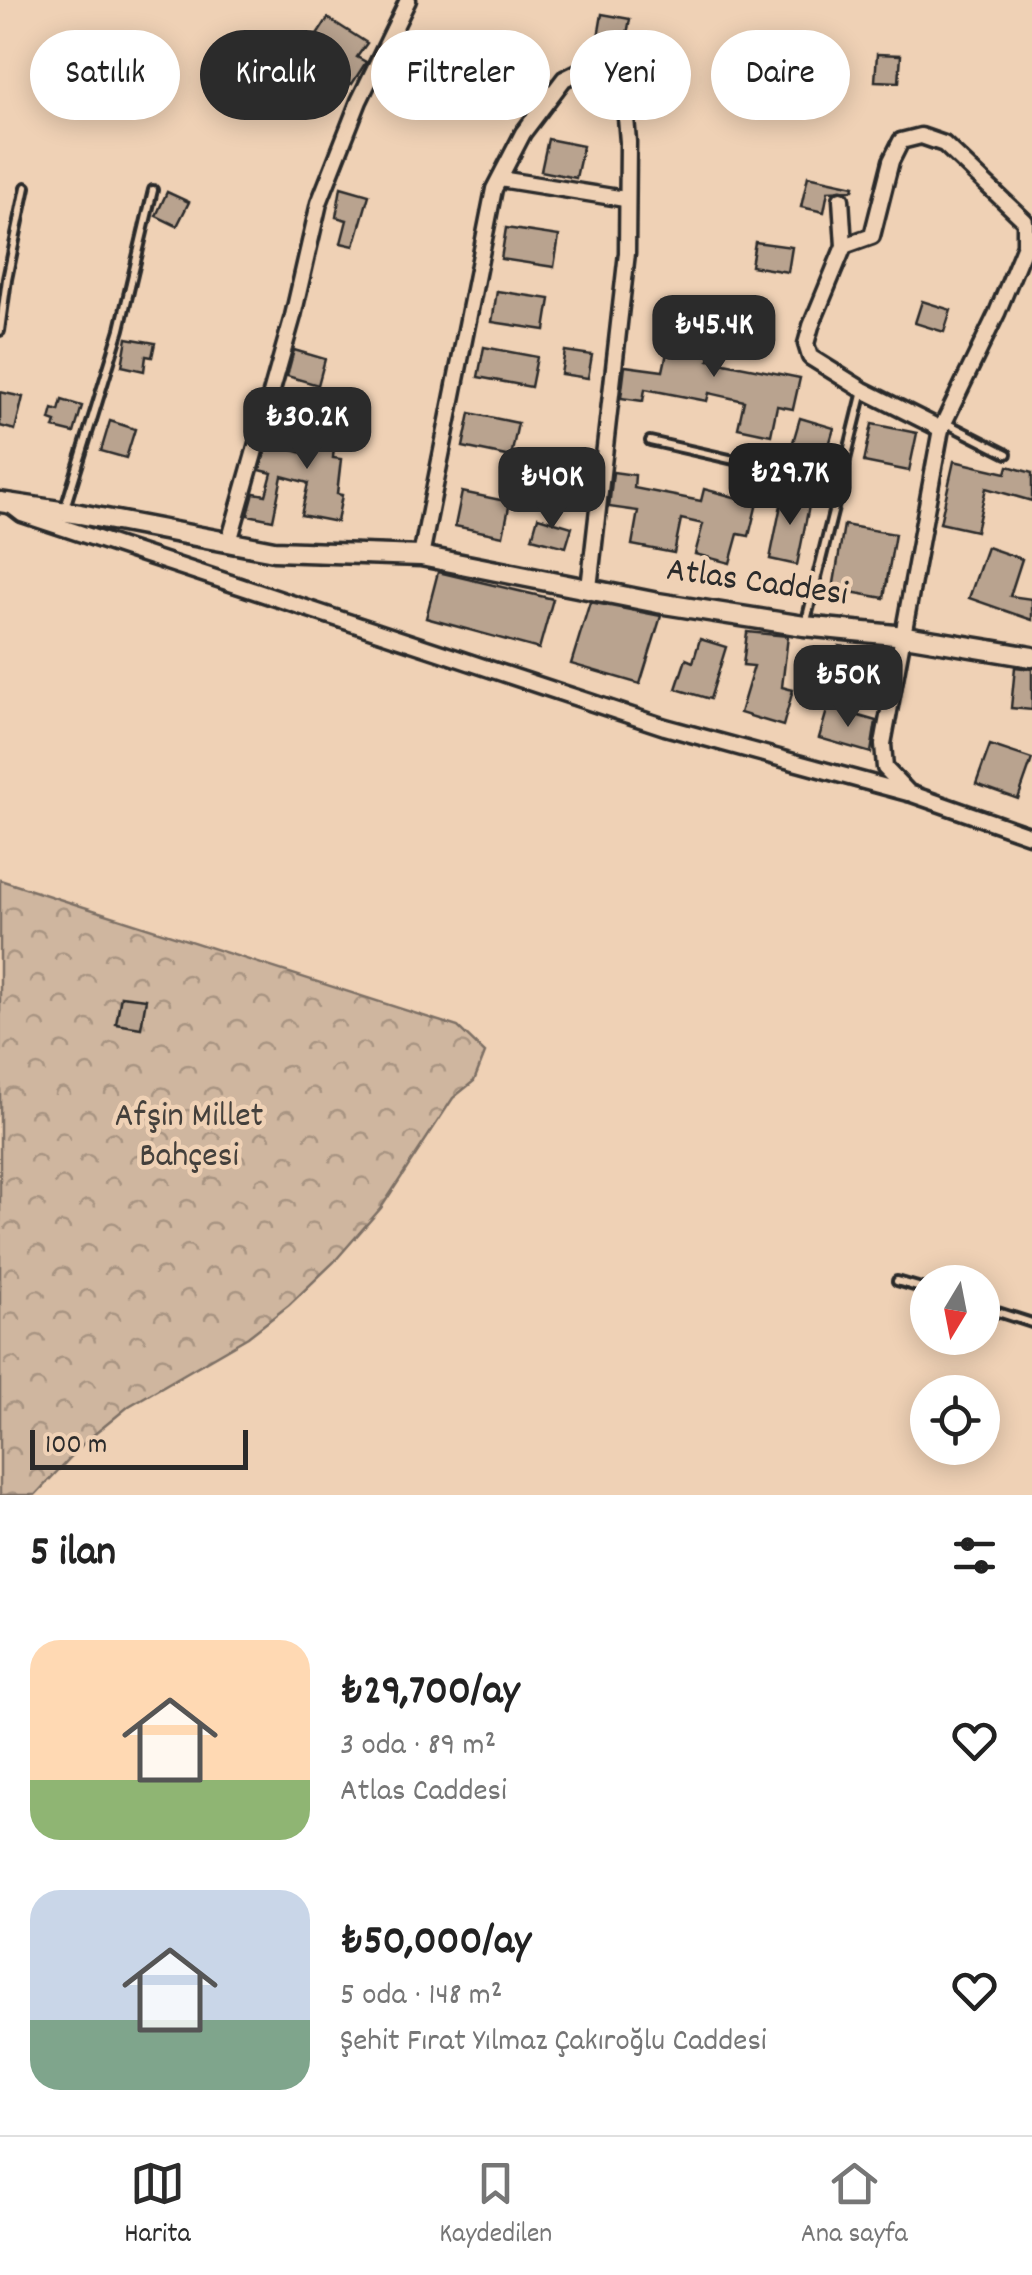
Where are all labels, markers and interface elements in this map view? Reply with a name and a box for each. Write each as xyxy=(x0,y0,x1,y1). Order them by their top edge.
chip: Satılık xyxy=(30,30,180,120)
chip: Kiralık xyxy=(200,30,351,120)
chip: Filtreler xyxy=(371,30,550,120)
chip: Yeni xyxy=(570,30,691,120)
chip: Daire xyxy=(711,30,850,120)
pin: ₺45.4K xyxy=(633,295,795,380)
text: ₺45.4K xyxy=(674,304,754,350)
pin: ₺30.2K xyxy=(226,387,388,472)
text: ₺30.2K xyxy=(265,396,349,442)
pin: ₺29.7K xyxy=(709,443,871,528)
pin: ₺40K xyxy=(493,447,611,532)
text: ₺29.7K xyxy=(751,452,829,498)
text: ₺40K xyxy=(520,456,584,502)
street label: Atlas Caddesi xyxy=(663,547,851,621)
pin: ₺50K xyxy=(789,645,907,730)
text: ₺50K xyxy=(816,654,880,700)
park label: Afşin Millet Bahçesi xyxy=(114,1093,264,1183)
north arrow xyxy=(910,1265,1000,1355)
map controls xyxy=(910,1265,1000,1465)
button: locate xyxy=(910,1375,1000,1465)
scale bar xyxy=(30,1425,248,1470)
text: 100 m xyxy=(45,1427,107,1467)
text: 5 ilan xyxy=(30,1525,116,1585)
icon: filters xyxy=(947,1528,1002,1583)
text: ₺29,700/ay xyxy=(340,1664,520,1724)
icon: home xyxy=(110,1680,230,1800)
icon: heart xyxy=(947,1713,1002,1768)
text: 3 oda · 89 m² xyxy=(340,1724,496,1770)
text: Atlas Caddesi xyxy=(340,1770,507,1816)
text: ₺50,000/ay xyxy=(340,1914,531,1974)
icon: home xyxy=(110,1930,230,2050)
icon: heart xyxy=(947,1963,1002,2018)
text: 5 oda · 148 m² xyxy=(340,1974,502,2020)
text: Şehit Fırat Yılmaz Çakıroğlu Caddesi xyxy=(340,2020,767,2066)
tab: Harita xyxy=(124,2156,191,2256)
tab: Kaydedilen xyxy=(439,2156,552,2256)
tab: Ana sayfa xyxy=(801,2156,908,2256)

